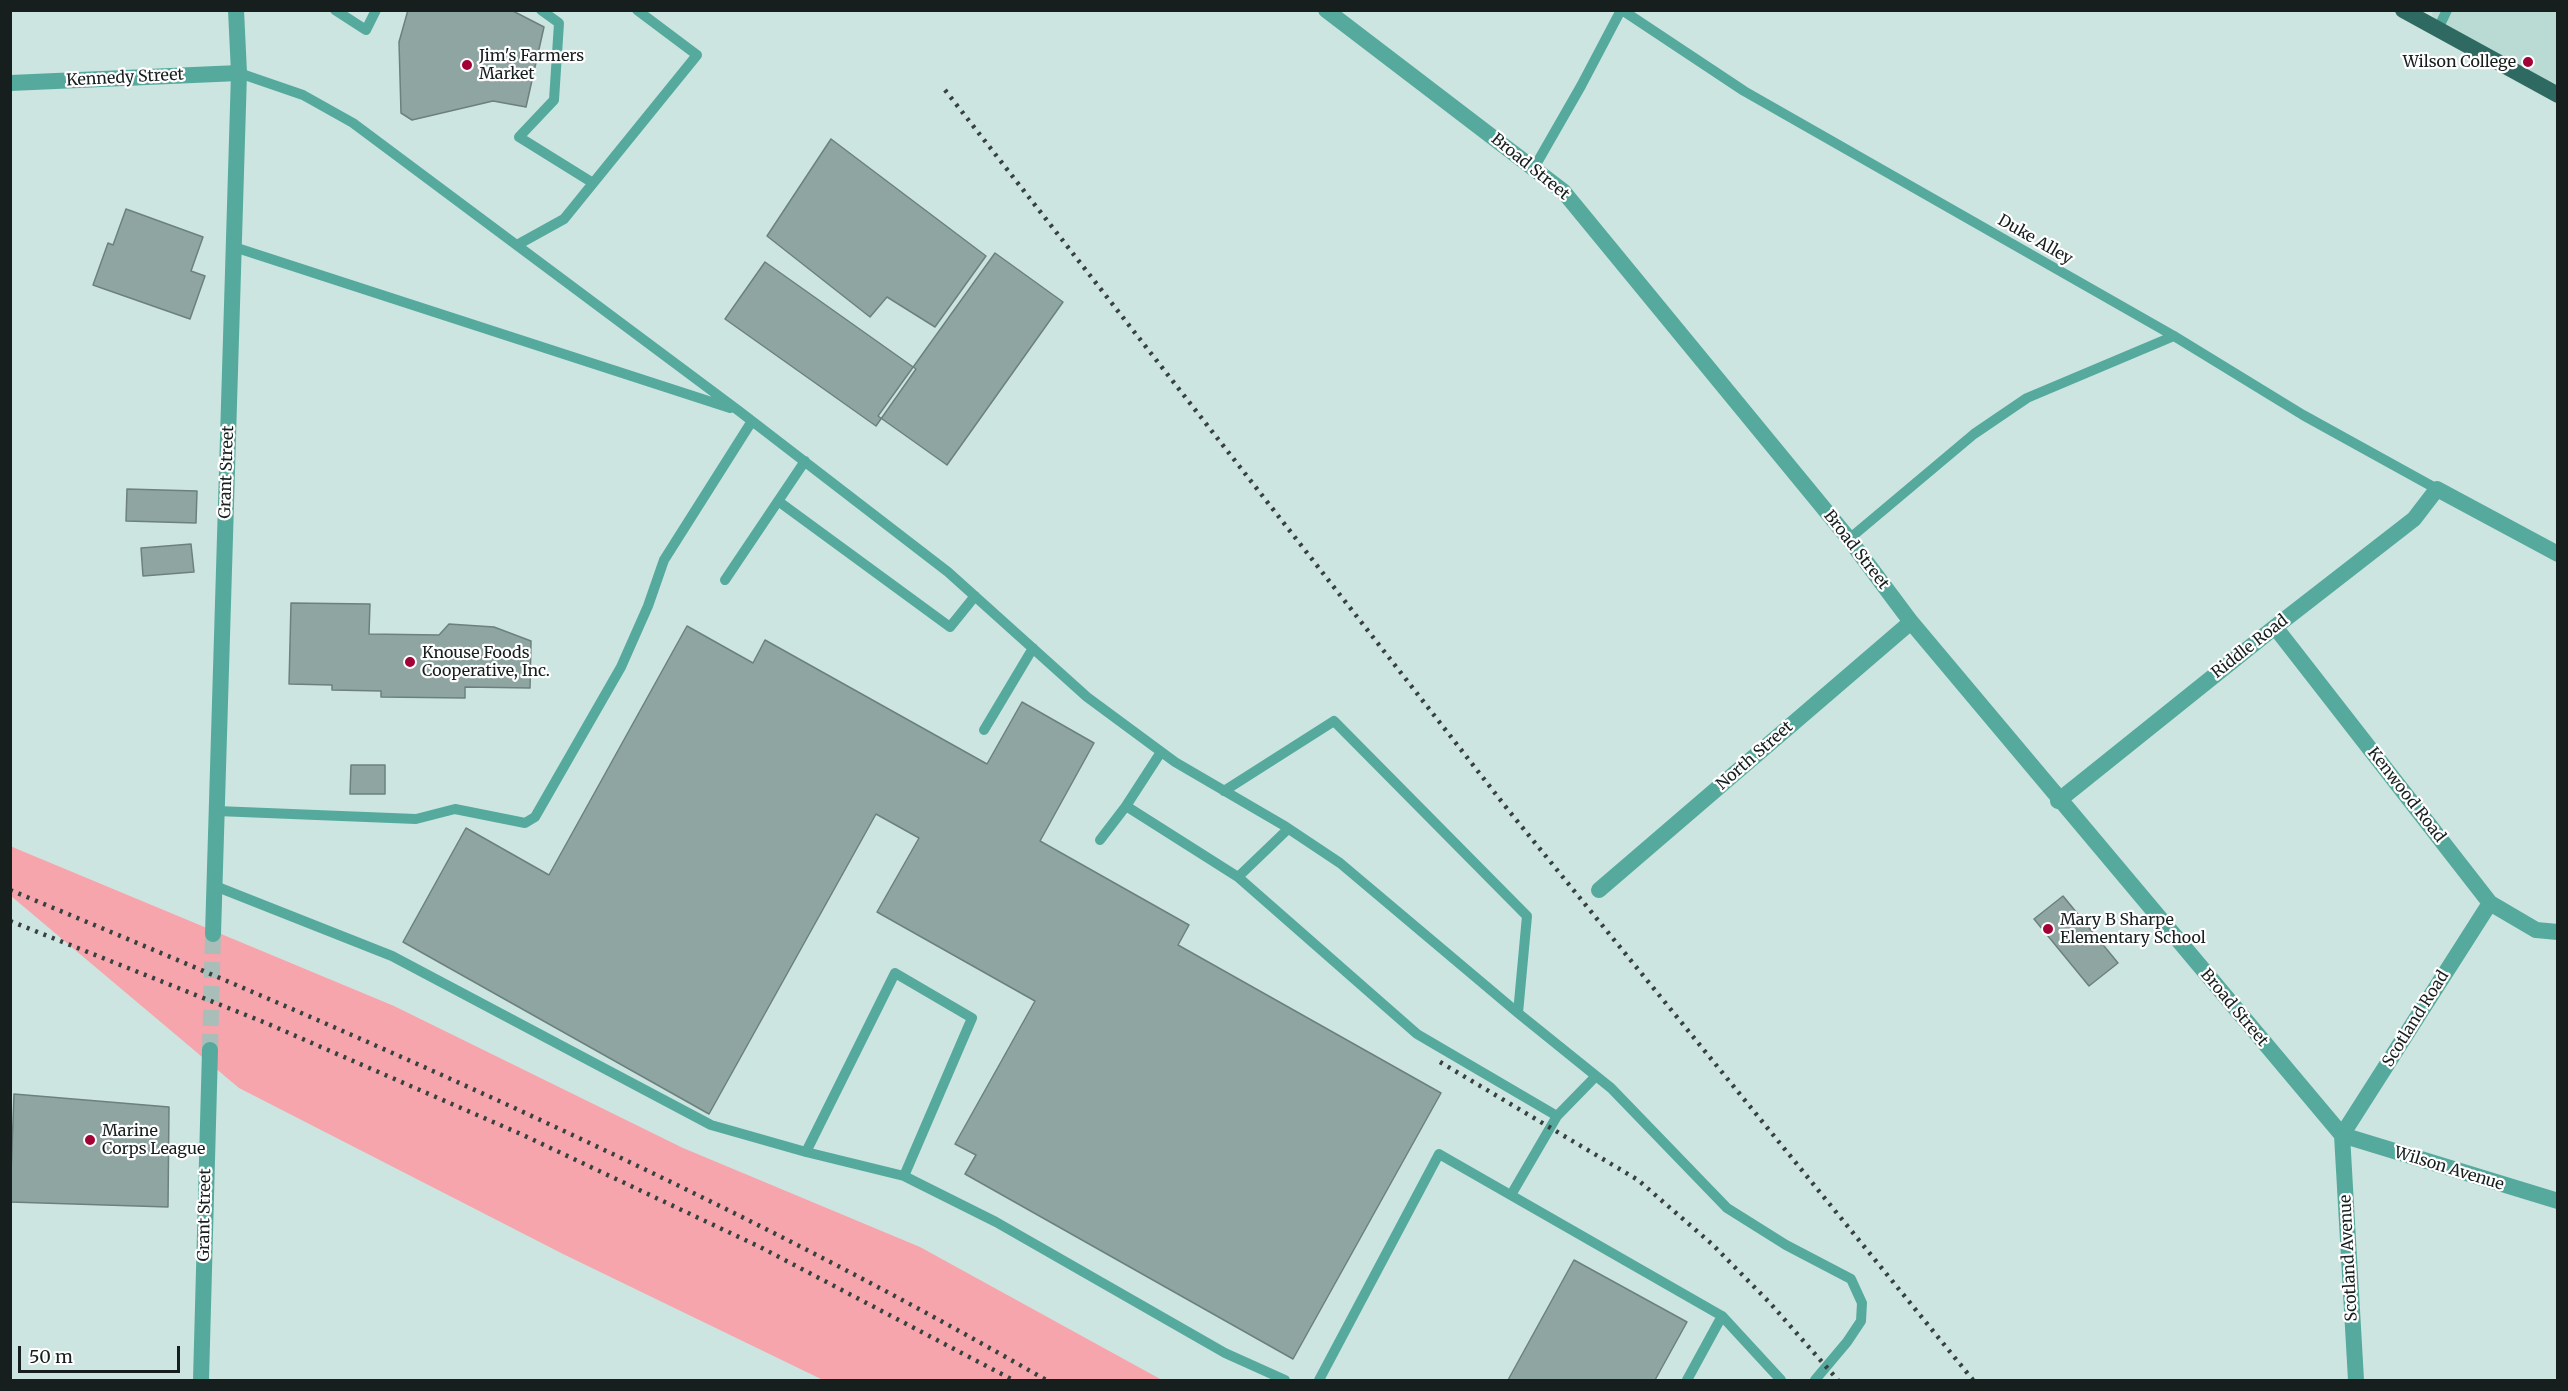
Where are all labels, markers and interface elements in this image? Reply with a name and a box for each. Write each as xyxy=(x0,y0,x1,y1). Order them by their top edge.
place label: Jim's Farmers Market xyxy=(479,46,584,84)
place label: Wilson College xyxy=(2403,52,2516,72)
marker: Wilson College xyxy=(2521,55,2535,69)
marker: Jim's Farmers Market xyxy=(460,58,474,72)
street label: Kennedy Street xyxy=(66,65,184,91)
street label: Broad Street xyxy=(1487,130,1573,204)
street label: Duke Alley xyxy=(1994,211,2076,269)
street label: Grant Street xyxy=(216,425,238,519)
street label: Broad Street xyxy=(1819,507,1893,593)
street label: Riddle Road xyxy=(2208,611,2292,683)
place label: Knouse Foods Cooperative, Inc. xyxy=(422,643,550,681)
marker: Knouse Foods Cooperative, Inc. xyxy=(403,655,417,669)
street label: North Street xyxy=(1713,718,1797,794)
street label: Kenwood Road xyxy=(2363,744,2449,846)
place label: Mary B Sharpe Elementary School xyxy=(2060,910,2206,948)
marker: Mary B Sharpe Elementary School xyxy=(2041,922,2055,936)
street label: Broad Street xyxy=(2196,966,2272,1050)
street label: Scotland Road xyxy=(2379,967,2453,1071)
place label: Marine Corps League xyxy=(102,1121,205,1159)
marker: Marine Corps League xyxy=(83,1133,97,1147)
street label: Wilson Avenue xyxy=(2392,1143,2506,1195)
street label: Grant Street xyxy=(195,1168,215,1262)
street label: Scotland Avenue xyxy=(2336,1194,2362,1322)
scale bar xyxy=(21,1334,183,1372)
text: 50 m xyxy=(29,1345,73,1368)

